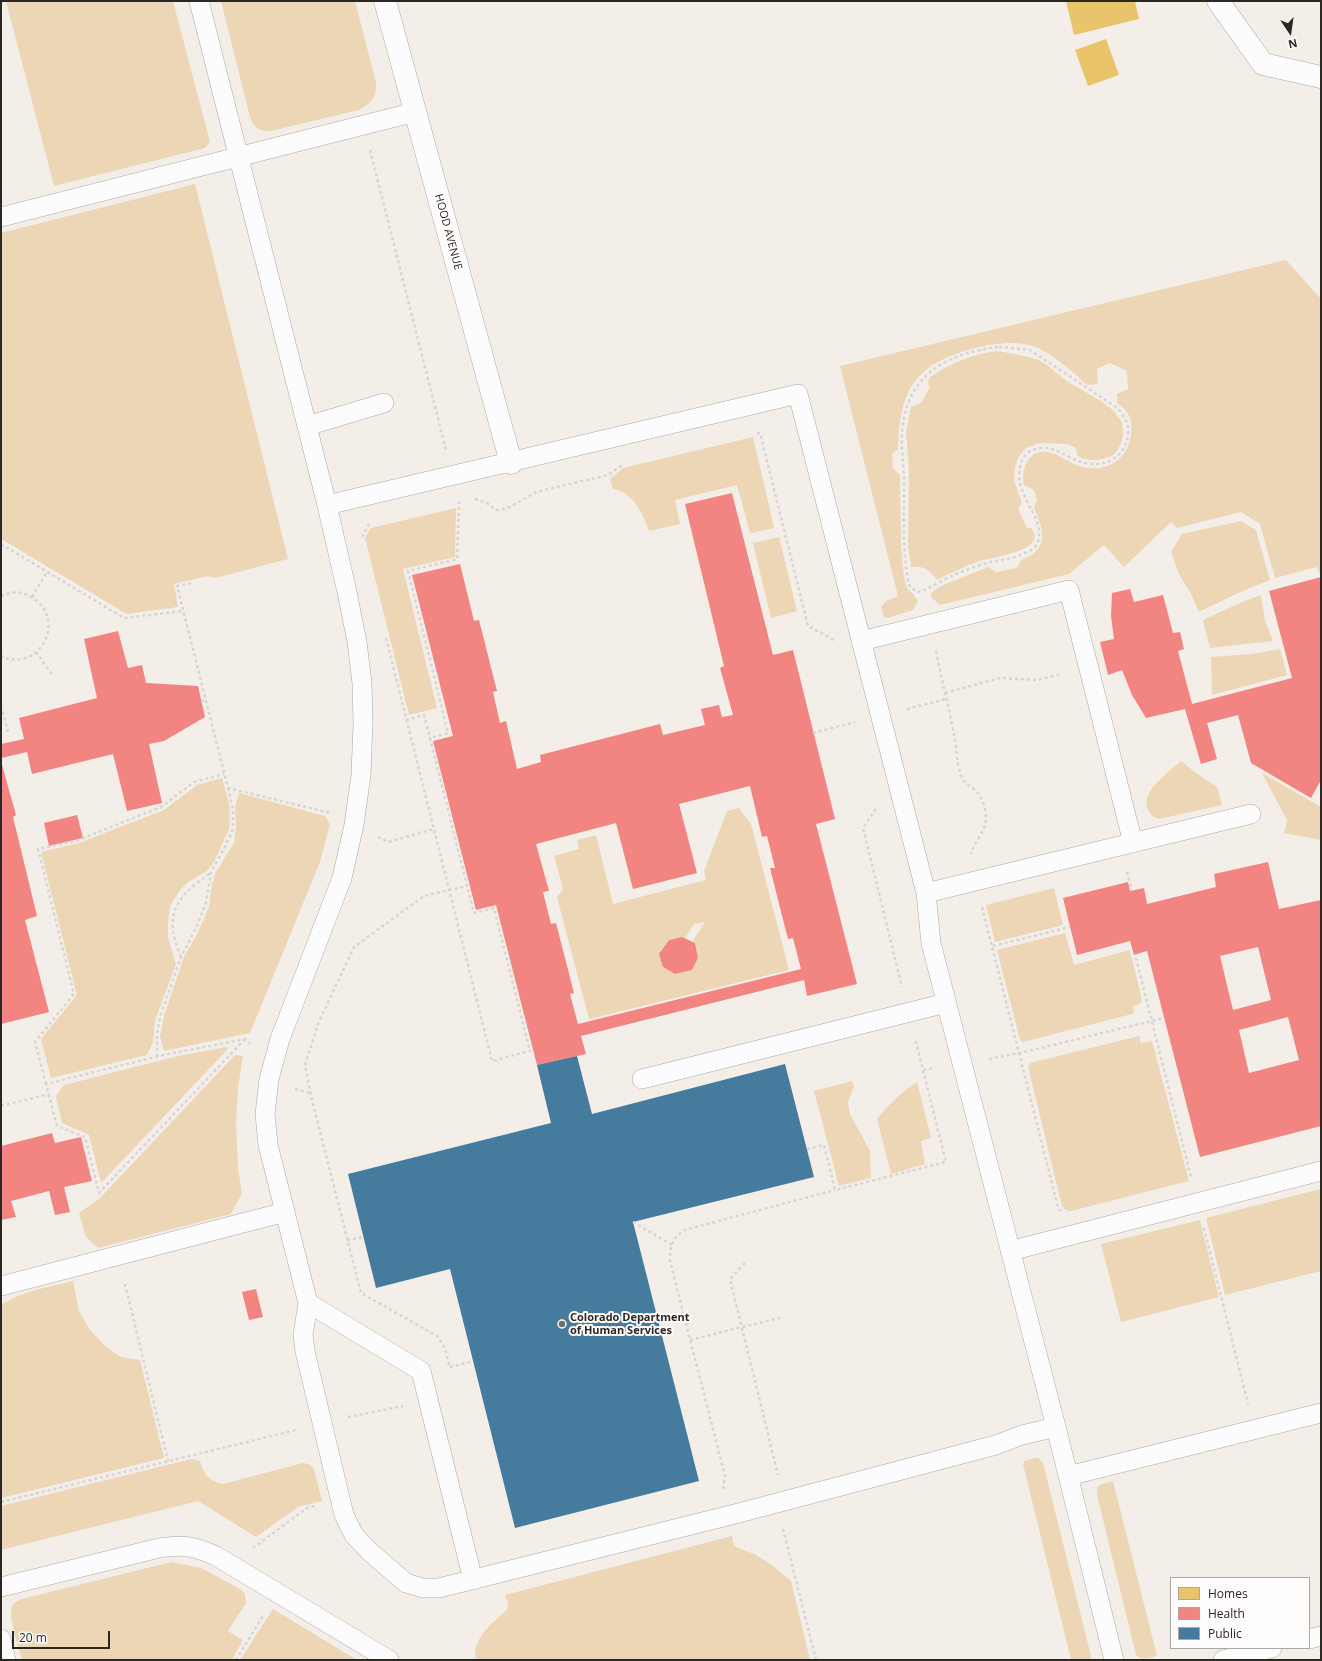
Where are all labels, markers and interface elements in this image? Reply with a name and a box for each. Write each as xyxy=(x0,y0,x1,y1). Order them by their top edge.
north arrow xyxy=(1270,12,1310,52)
text: N xyxy=(1287,36,1299,52)
street label: HOOD AVENUE xyxy=(432,193,464,271)
place label: Colorado Department of Human Services xyxy=(570,1311,690,1337)
marker: Colorado Department of Human Services xyxy=(557,1319,567,1329)
legend xyxy=(1170,1577,1310,1649)
text: Homes xyxy=(1208,1585,1248,1602)
text: Health xyxy=(1208,1605,1245,1622)
scale bar xyxy=(14,1623,112,1649)
text: Public xyxy=(1208,1625,1242,1642)
text: 20 m xyxy=(19,1629,47,1646)

